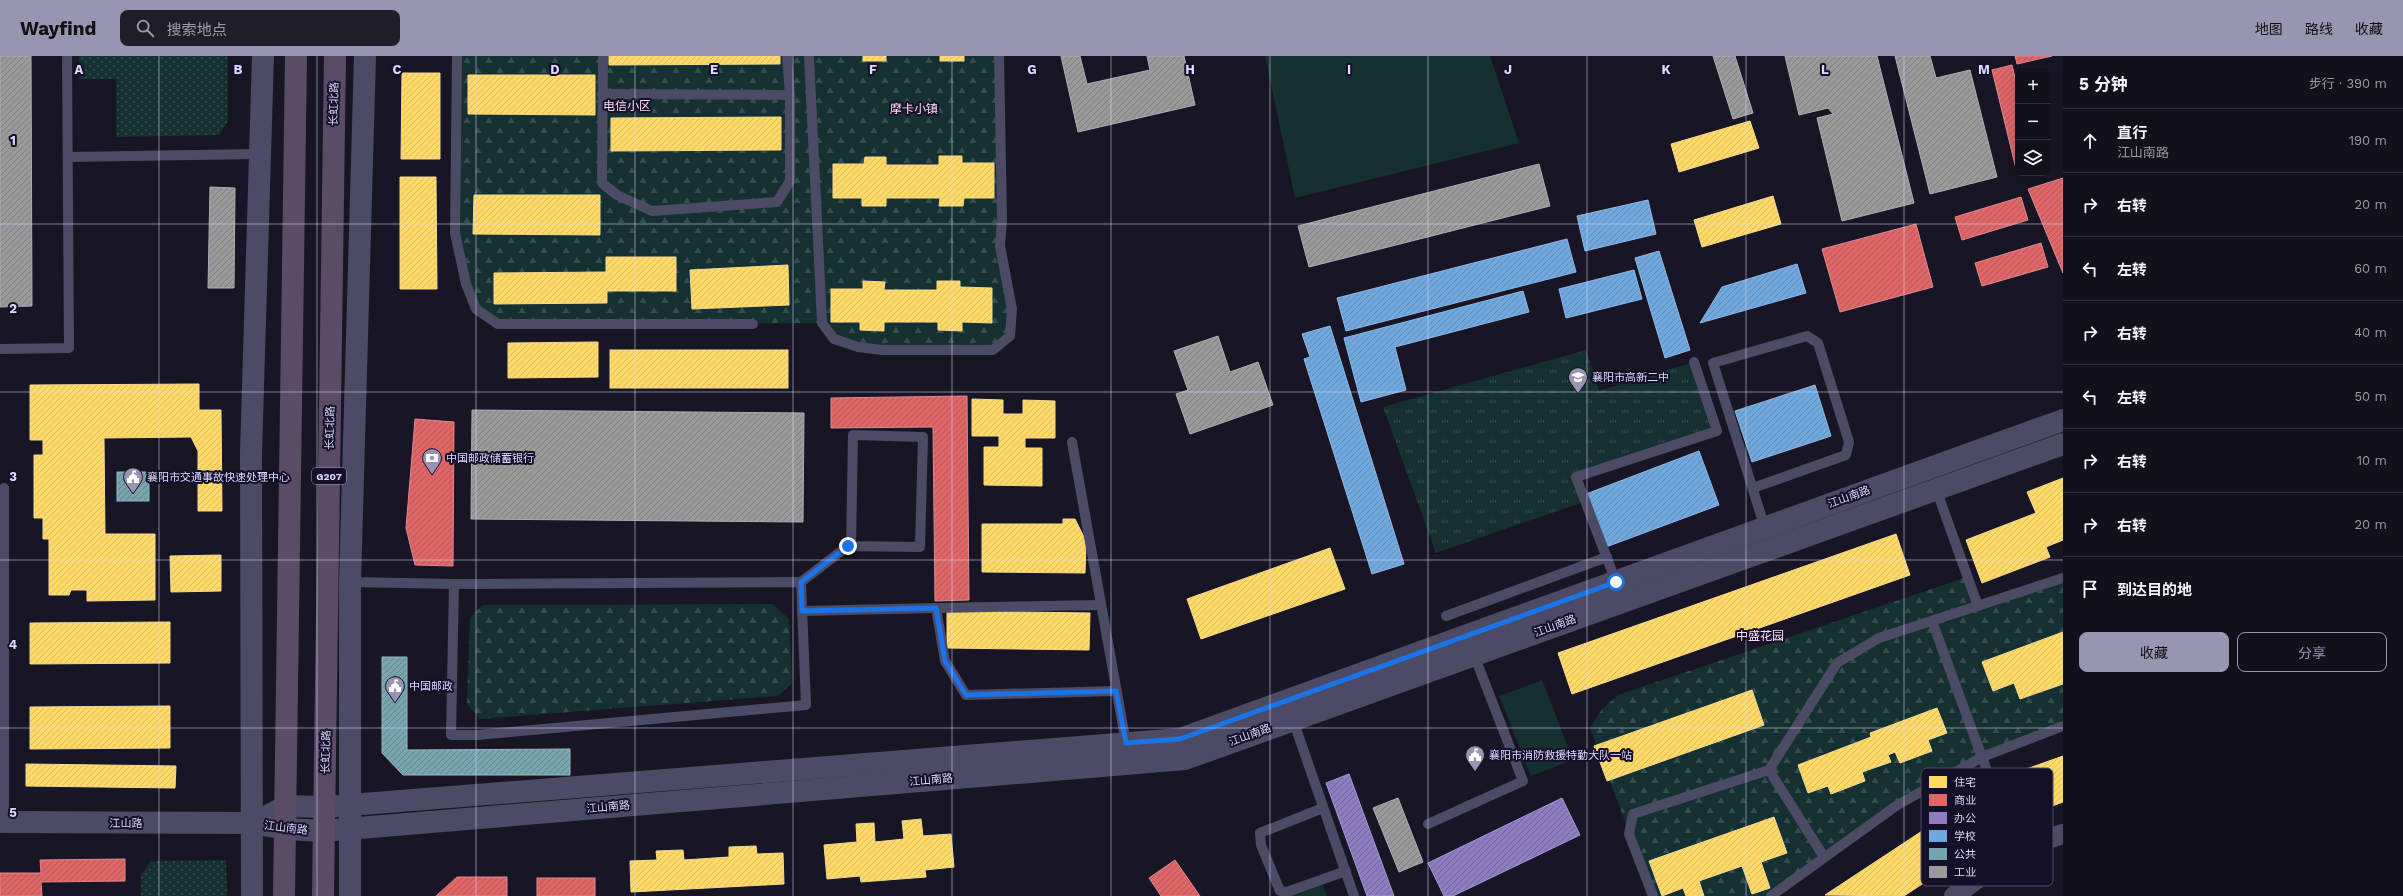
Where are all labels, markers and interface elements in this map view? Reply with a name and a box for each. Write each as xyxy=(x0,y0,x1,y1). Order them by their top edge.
search box xyxy=(120,10,400,46)
text: Wayfind xyxy=(20,17,96,40)
icon: search xyxy=(134,17,156,39)
text: 搜索地点 xyxy=(166,21,226,39)
text: 地图 xyxy=(2255,21,2283,37)
text: 路线 xyxy=(2305,21,2333,37)
text: 收藏 xyxy=(2355,21,2383,37)
text: A xyxy=(75,62,84,77)
text: B xyxy=(234,62,243,77)
text: C xyxy=(393,62,402,77)
text: D xyxy=(550,62,560,77)
text: E xyxy=(710,62,718,77)
text: F xyxy=(869,62,877,77)
text: G xyxy=(1027,62,1037,77)
text: H xyxy=(1185,62,1195,77)
text: I xyxy=(1347,62,1351,77)
text: J xyxy=(1504,62,1512,77)
text: K xyxy=(1661,62,1671,77)
text: L xyxy=(1821,62,1829,77)
text: M xyxy=(1978,62,1990,77)
map controls xyxy=(2015,68,2051,176)
button: + xyxy=(2015,68,2051,104)
text: 5 分钟 xyxy=(2079,74,2128,94)
text: 步行 · 390 m xyxy=(2309,76,2387,91)
street label: 长虹北路 xyxy=(327,82,341,126)
district label: 电信小区 xyxy=(603,99,651,113)
district label: 摩卡小镇 xyxy=(890,102,938,116)
button: − xyxy=(2015,104,2051,140)
text: 直行 xyxy=(2117,124,2147,142)
icon: ahead xyxy=(2079,130,2101,152)
text: 1 xyxy=(10,133,16,148)
text: 190 m xyxy=(2349,133,2387,148)
button: layers xyxy=(2015,140,2051,176)
text: 江山南路 xyxy=(2117,145,2169,160)
icon: right xyxy=(2079,194,2101,216)
text: 右转 xyxy=(2117,197,2147,215)
text: 20 m xyxy=(2355,197,2387,212)
icon: left xyxy=(2079,258,2101,280)
text: 左转 xyxy=(2117,261,2147,279)
text: 60 m xyxy=(2354,261,2387,276)
text: 2 xyxy=(9,301,17,316)
icon: right xyxy=(2079,322,2101,344)
text: 右转 xyxy=(2117,325,2147,343)
text: 40 m xyxy=(2354,325,2387,340)
school or university icon: 襄阳市高新二中 xyxy=(1567,366,1589,394)
place label: 襄阳市高新二中 xyxy=(1592,371,1669,384)
icon: left xyxy=(2079,386,2101,408)
text: 左转 xyxy=(2117,389,2147,407)
text: 50 m xyxy=(2355,389,2387,404)
street label: 长虹北路 xyxy=(323,406,337,450)
bank icon: 中国邮政储蓄银行 xyxy=(421,447,443,475)
icon: right xyxy=(2079,450,2101,472)
place label: 中国邮政储蓄银行 xyxy=(446,452,534,465)
text: 右转 xyxy=(2117,453,2147,471)
text: 10 m xyxy=(2357,453,2387,468)
public building icon: 襄阳市交通事故快速处理中心 xyxy=(122,466,144,494)
road number: G207 xyxy=(312,468,346,484)
text: 3 xyxy=(9,469,17,484)
place label: 襄阳市交通事故快速处理中心 xyxy=(147,471,290,484)
street label: 江山南路 xyxy=(1826,483,1872,511)
icon: right xyxy=(2079,514,2101,536)
text: 右转 xyxy=(2117,517,2147,535)
text: 20 m xyxy=(2355,517,2387,532)
route end xyxy=(839,537,857,555)
route start xyxy=(1607,573,1625,591)
icon: arrive xyxy=(2079,578,2101,600)
text: 到达目的地 xyxy=(2117,581,2192,599)
street label: 江山南路 xyxy=(1532,612,1578,640)
district label: 中盛花园 xyxy=(1736,629,1784,643)
button: 收藏 xyxy=(2079,632,2229,672)
button: 分享 xyxy=(2237,632,2387,672)
text: 4 xyxy=(9,637,18,652)
public building icon: 中国邮政 xyxy=(384,675,406,703)
place label: 中国邮政 xyxy=(409,680,453,693)
street label: 江山南路 xyxy=(1227,721,1273,749)
street label: 长虹北路 xyxy=(319,730,333,774)
public building icon: 襄阳市消防救援特勤大队一站 xyxy=(1464,744,1486,772)
place label: 襄阳市消防救援特勤大队一站 xyxy=(1489,749,1632,762)
legend xyxy=(1921,768,2053,886)
street label: 江山南路 xyxy=(909,772,953,788)
text: 住宅 xyxy=(1954,776,1976,789)
text: 商业 xyxy=(1954,794,1976,807)
street label: 江山南路 xyxy=(586,799,630,815)
text: 5 xyxy=(9,805,17,820)
text: 办公 xyxy=(1954,812,1976,825)
street label: 江山路 xyxy=(110,817,143,830)
street label: 江山南路 xyxy=(263,819,309,837)
text: 学校 xyxy=(1954,830,1976,843)
text: 公共 xyxy=(1954,848,1976,861)
text: 工业 xyxy=(1954,866,1976,879)

